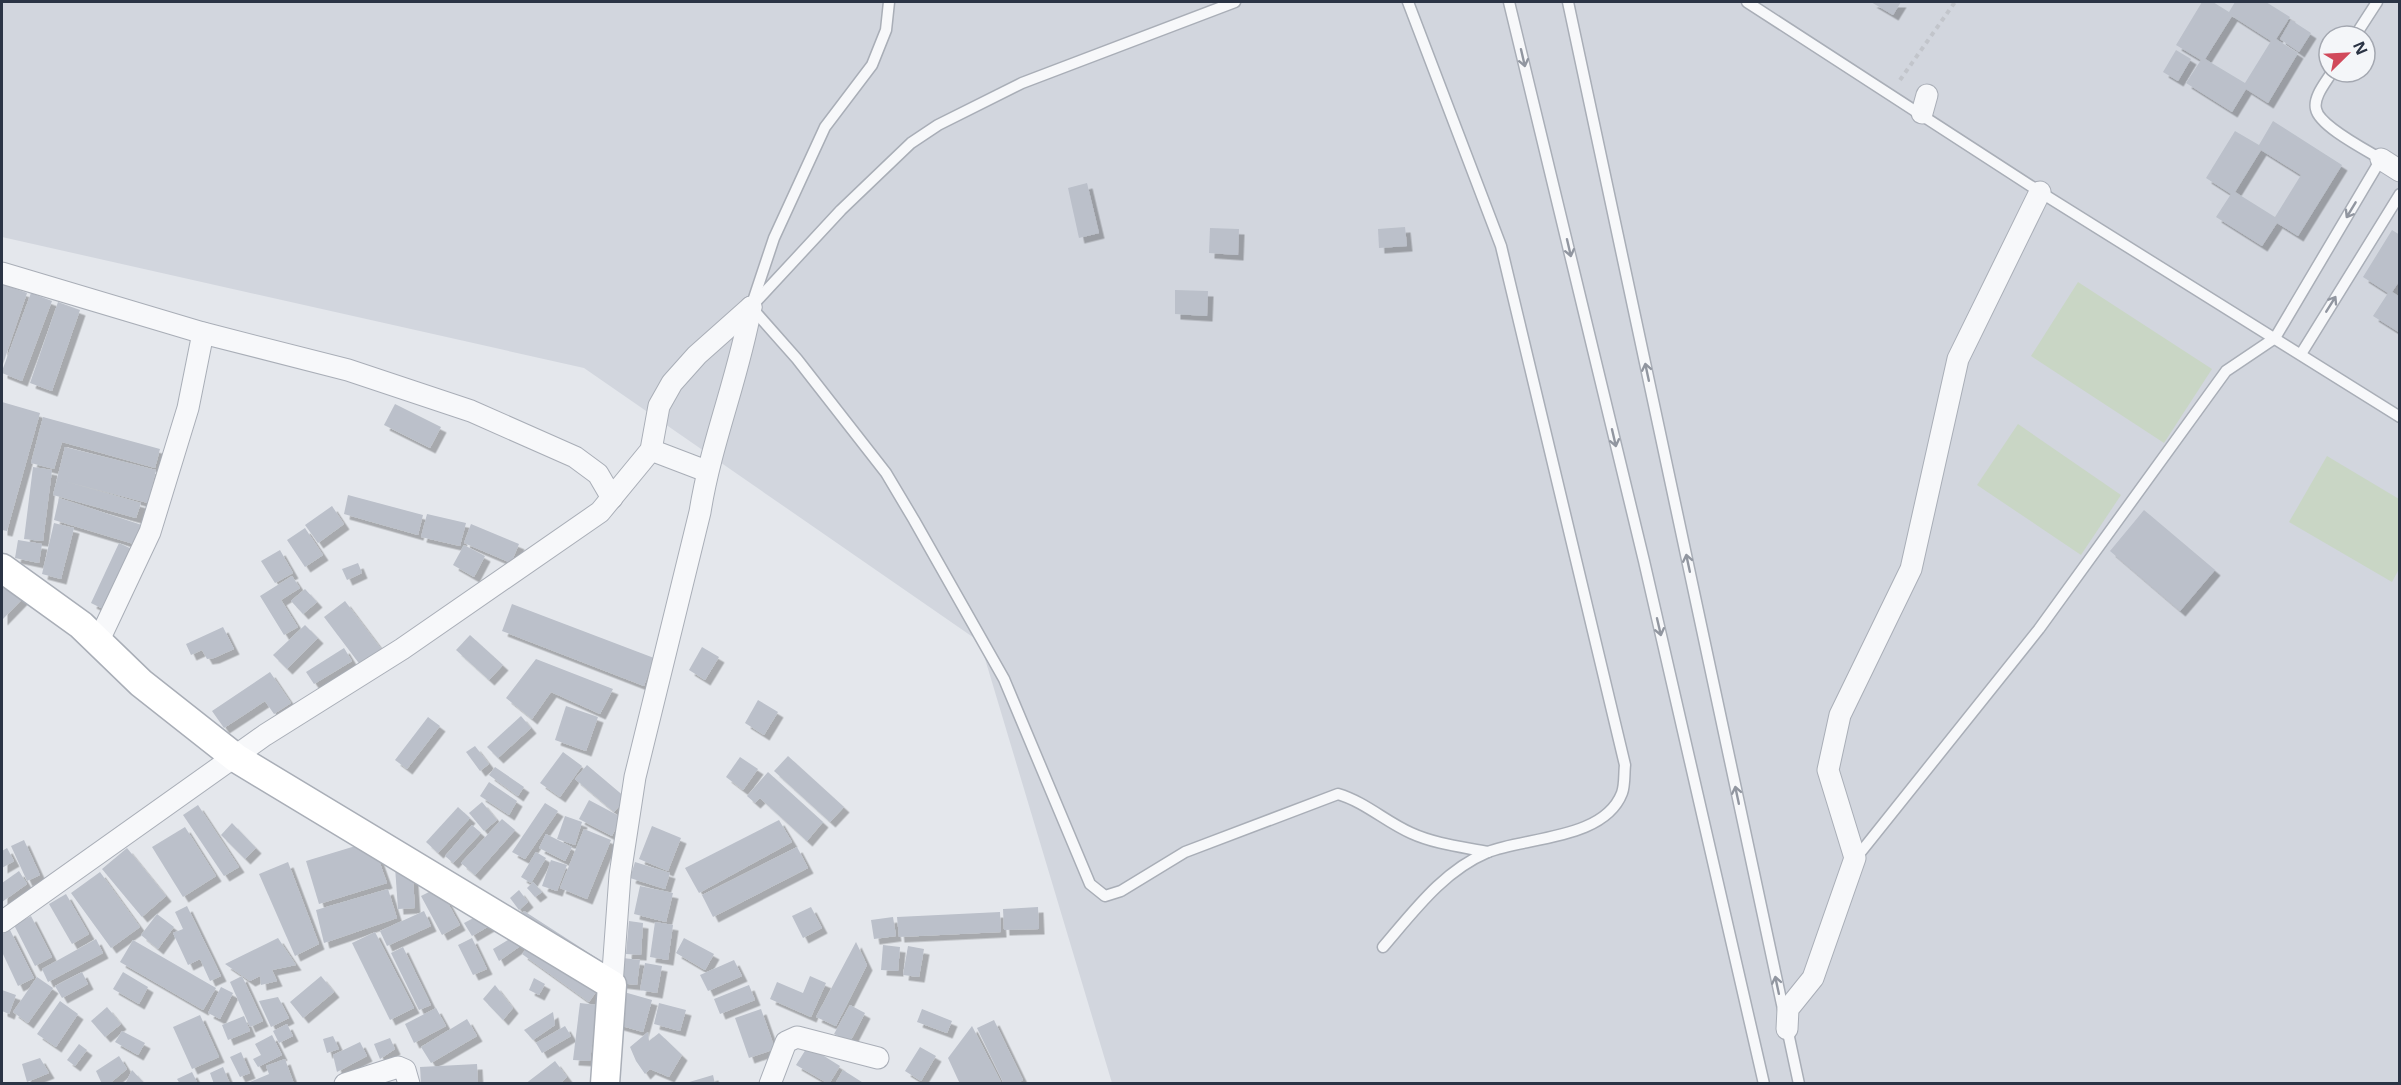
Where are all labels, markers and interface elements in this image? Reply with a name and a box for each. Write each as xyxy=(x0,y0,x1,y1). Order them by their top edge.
north arrow xyxy=(2317,24,2377,84)
text: N xyxy=(2348,37,2373,58)
one-way arrow xyxy=(1518,48,1529,68)
one-way arrow xyxy=(2345,201,2357,218)
one-way arrow xyxy=(1563,238,1575,257)
one-way arrow xyxy=(2326,296,2338,313)
one-way arrow xyxy=(1641,363,1652,382)
one-way arrow xyxy=(1609,427,1620,447)
one-way arrow xyxy=(1681,554,1693,573)
one-way arrow xyxy=(1654,617,1665,637)
one-way arrow xyxy=(1731,785,1742,805)
one-way arrow xyxy=(1771,976,1783,995)

